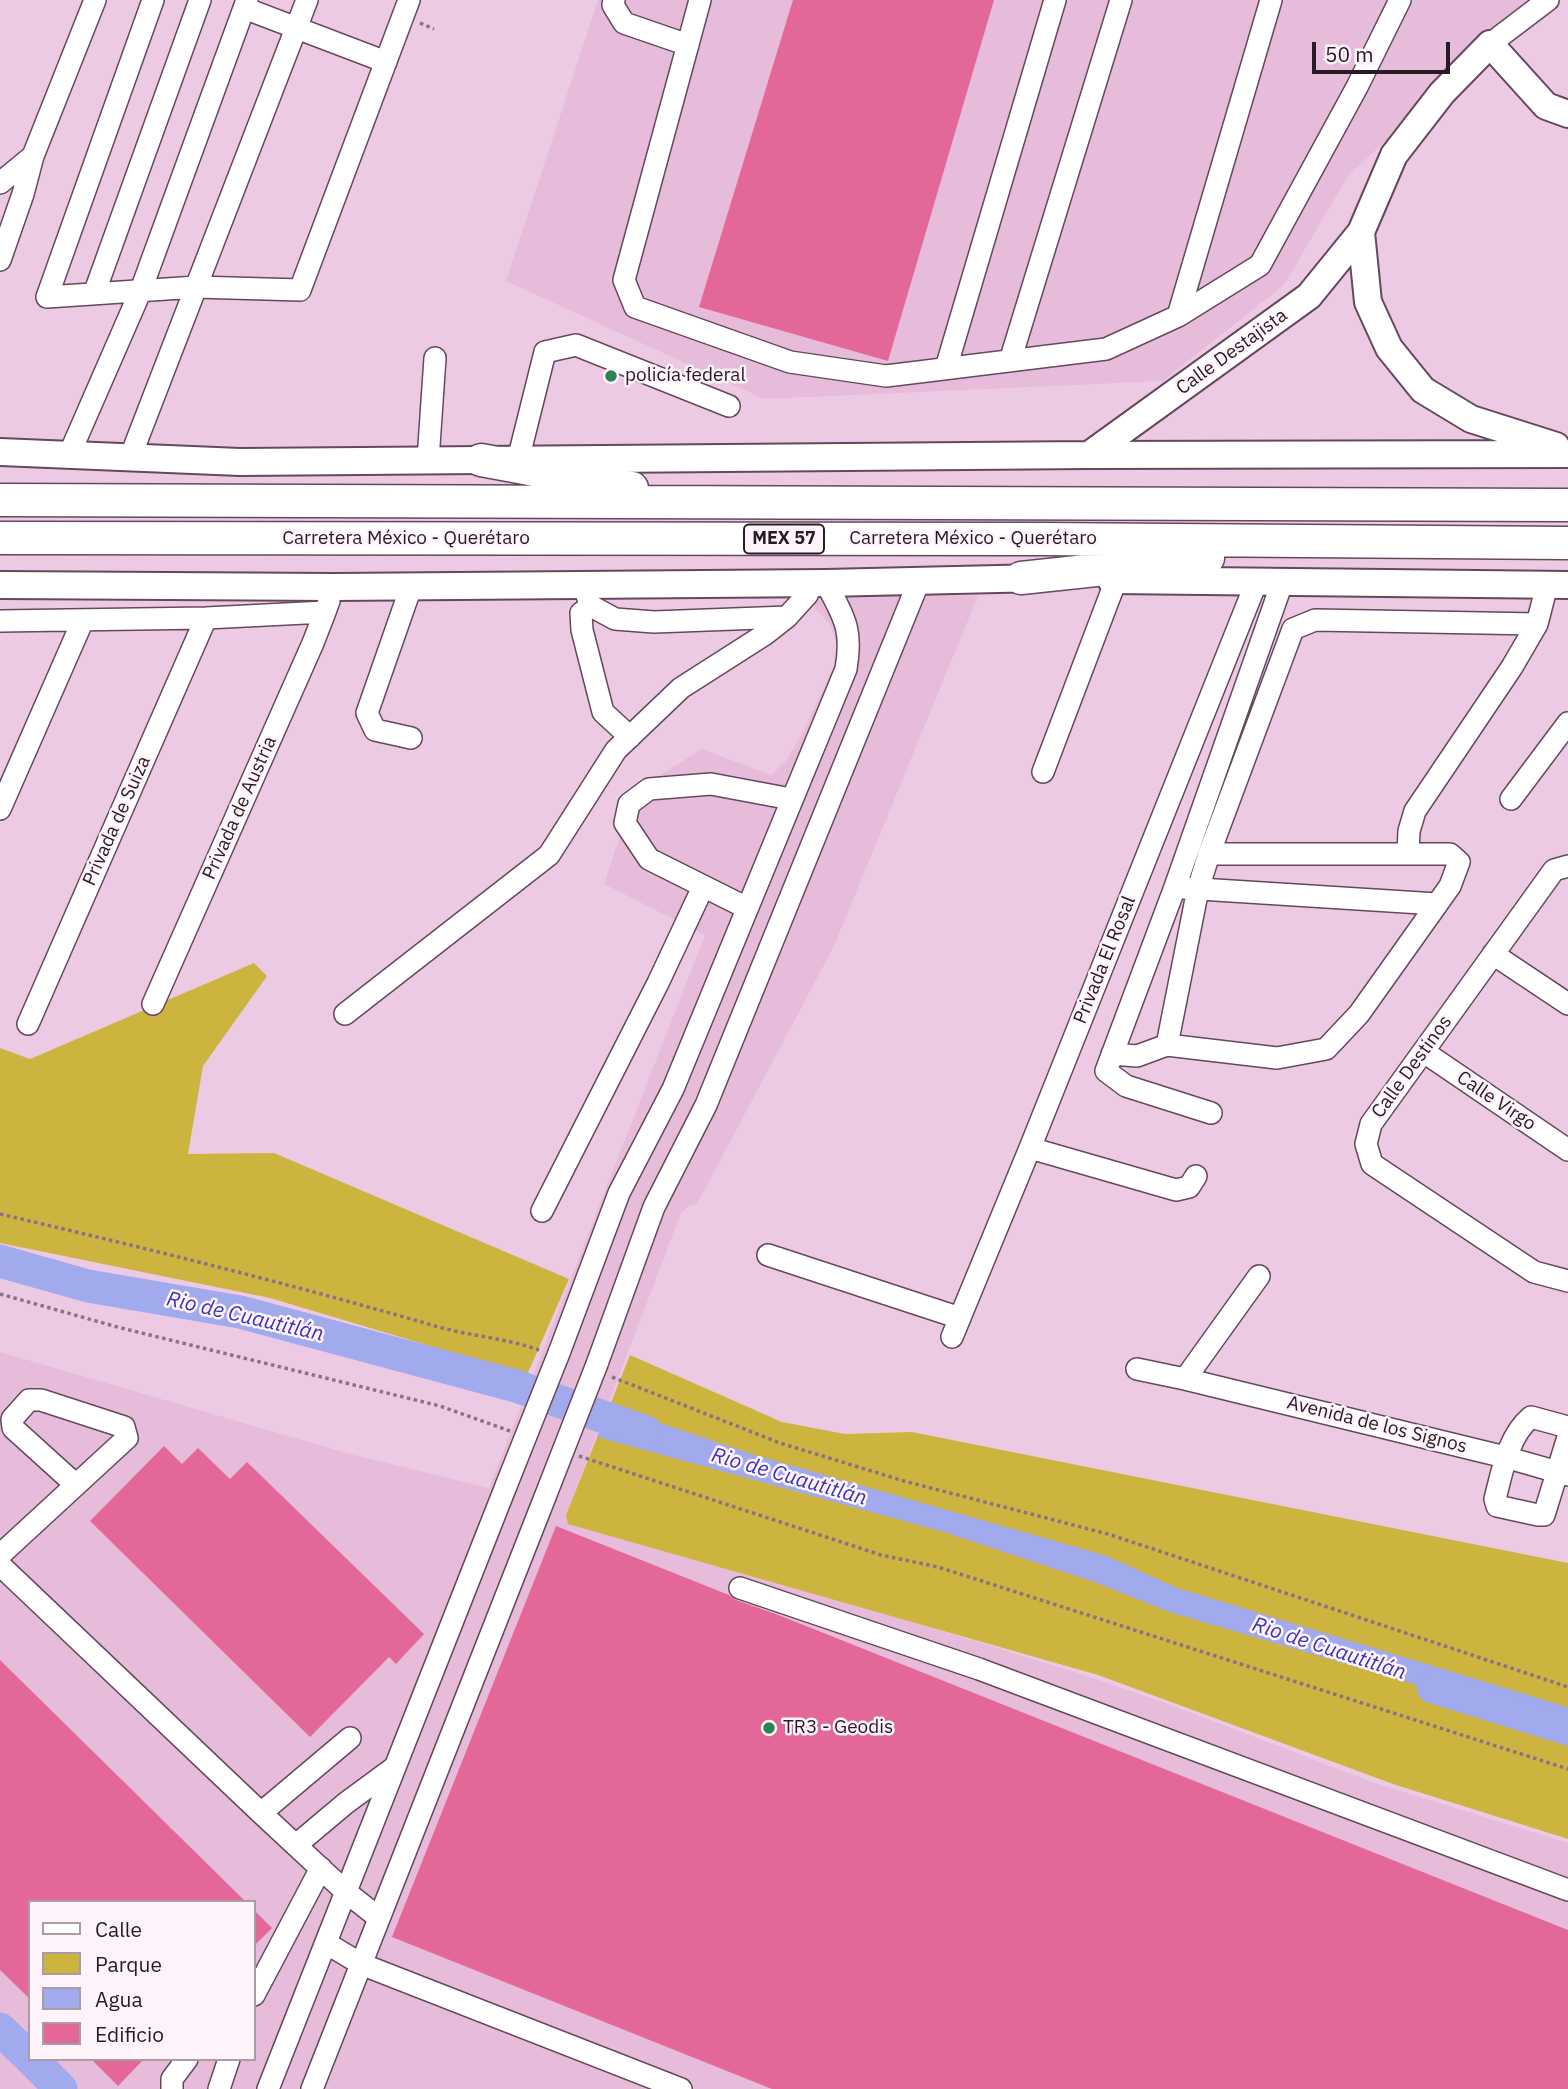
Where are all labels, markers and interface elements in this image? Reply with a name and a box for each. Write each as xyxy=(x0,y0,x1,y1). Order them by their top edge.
scale bar xyxy=(1316,28,1454,72)
text: 50 m xyxy=(1325,40,1374,68)
street label: Calle Destajista xyxy=(1172,304,1292,400)
place label: policía federal xyxy=(625,365,746,387)
marker: policía federal xyxy=(603,368,619,384)
road number: MEX 57 xyxy=(744,524,824,554)
street label: Carretera México - Querétaro xyxy=(282,528,530,550)
street label: Carretera México - Querétaro xyxy=(849,528,1097,550)
street label: Privada de Austria xyxy=(198,733,282,883)
street label: Privada de Suiza xyxy=(78,753,156,889)
street label: Privada El Rosal xyxy=(1069,893,1141,1027)
street label: Calle Destinos xyxy=(1367,1011,1457,1123)
street label: Calle Virgo xyxy=(1452,1066,1540,1136)
water label: Rio de Cuautitlán xyxy=(164,1287,326,1347)
street label: Avenida de los Signos xyxy=(1285,1392,1469,1458)
water label: Rio de Cuautitlán xyxy=(709,1443,869,1511)
water label: Rio de Cuautitlán xyxy=(1249,1612,1409,1686)
place label: TR3 - Geodis xyxy=(783,1717,893,1739)
marker: TR3 - Geodis xyxy=(761,1720,777,1736)
legend xyxy=(28,1900,256,2061)
text: Calle xyxy=(95,1915,142,1943)
text: Parque xyxy=(95,1950,162,1978)
text: Agua xyxy=(95,1985,143,2013)
text: Edificio xyxy=(95,2020,164,2048)

